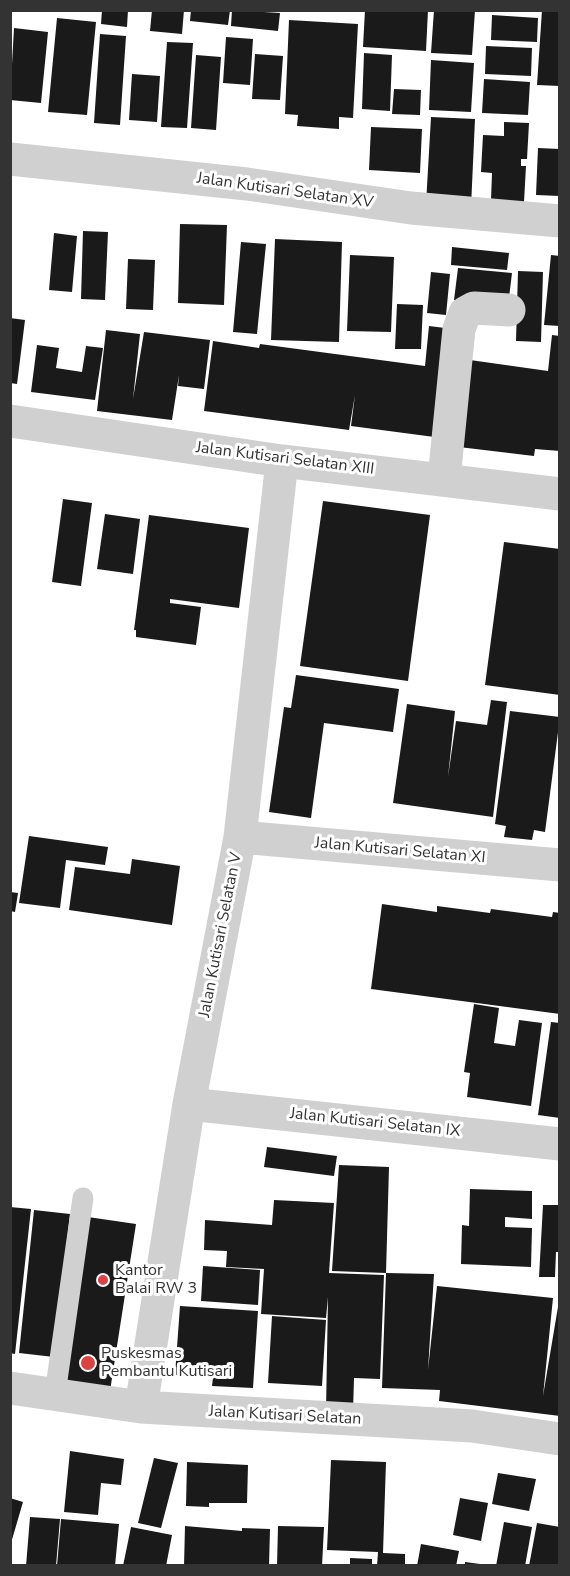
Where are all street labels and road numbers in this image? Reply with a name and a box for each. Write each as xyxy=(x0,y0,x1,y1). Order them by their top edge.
street label: Jalan Kutisari Selatan XV xyxy=(196,169,374,213)
street label: Jalan Kutisari Selatan XIII xyxy=(195,439,375,479)
street label: Jalan Kutisari Selatan XI xyxy=(314,834,486,868)
street label: Jalan Kutisari Selatan V xyxy=(196,851,246,1019)
street label: Jalan Kutisari Selatan IX xyxy=(289,1105,461,1141)
street label: Jalan Kutisari Selatan xyxy=(208,1402,362,1430)

